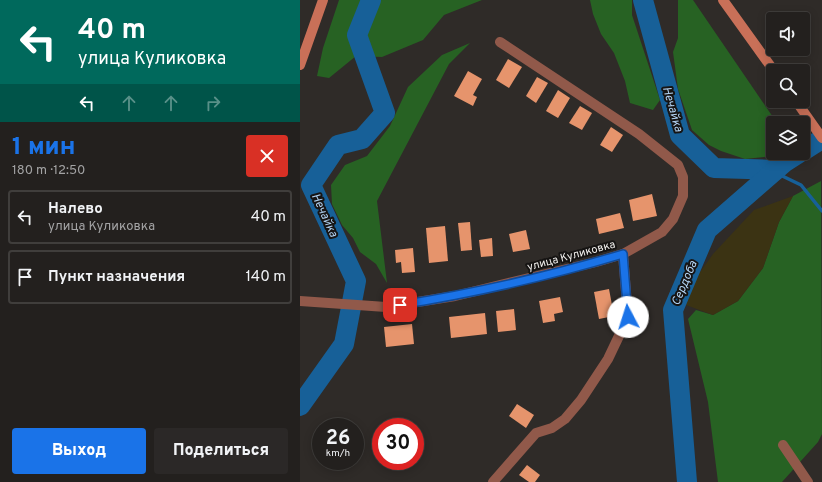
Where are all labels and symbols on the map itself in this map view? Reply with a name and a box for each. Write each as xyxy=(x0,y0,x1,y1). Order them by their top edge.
water label: Нечайка xyxy=(658,85,686,135)
water label: Нечайка xyxy=(307,191,342,241)
street label: улица Куликовка xyxy=(526,237,617,274)
water label: Сердоба xyxy=(668,258,702,308)
pin xyxy=(383,288,417,322)
position arrow xyxy=(607,296,649,338)
speed limit sign: 30 xyxy=(372,418,424,470)

